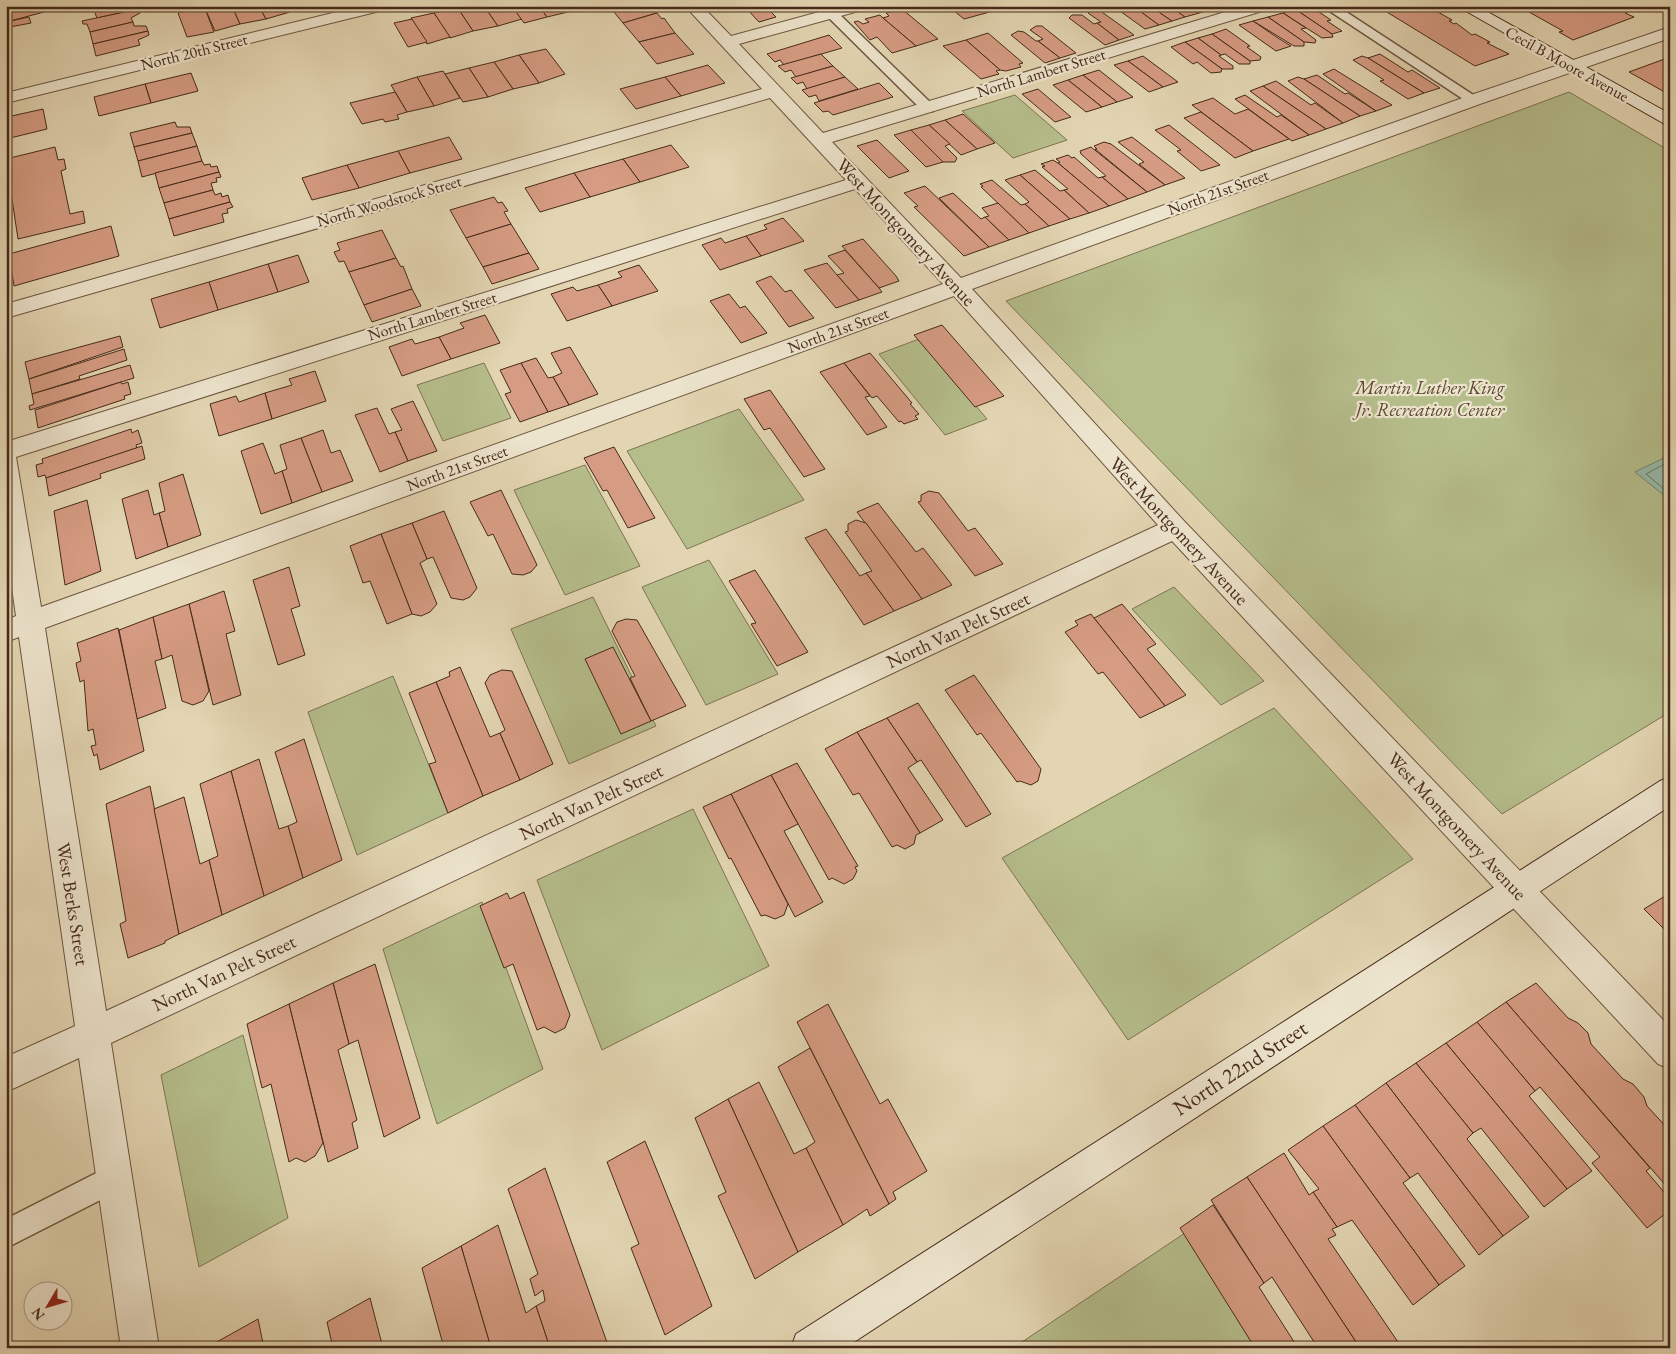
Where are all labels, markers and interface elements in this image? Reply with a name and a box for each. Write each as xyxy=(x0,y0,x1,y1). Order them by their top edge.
street label: Cecil B Moore Avenue xyxy=(1501,21,1633,107)
street label: North 20th Street xyxy=(138,29,250,75)
street label: North Lambert Street xyxy=(974,43,1108,103)
street label: West Montgomery Avenue xyxy=(831,153,981,311)
street label: North 21st Street xyxy=(1164,164,1272,220)
street label: North Woodstock Street xyxy=(314,170,464,232)
street label: North Lambert Street xyxy=(365,286,499,346)
street label: North 21st Street xyxy=(784,302,892,358)
park label: Martin Luther King Jr. Recreation Center xyxy=(1352,375,1506,422)
street label: North 21st Street xyxy=(403,440,511,496)
street label: West Montgomery Avenue xyxy=(1104,452,1254,610)
street label: North Van Pelt Street xyxy=(882,586,1034,674)
street label: West Montgomery Avenue xyxy=(1382,747,1532,905)
street label: North Van Pelt Street xyxy=(515,758,667,846)
street label: West Berks Street xyxy=(51,841,95,967)
street label: North Van Pelt Street xyxy=(148,929,300,1017)
street label: North 22nd Street xyxy=(1167,1014,1313,1122)
north arrow xyxy=(22,1282,72,1332)
text: N xyxy=(27,1303,48,1324)

